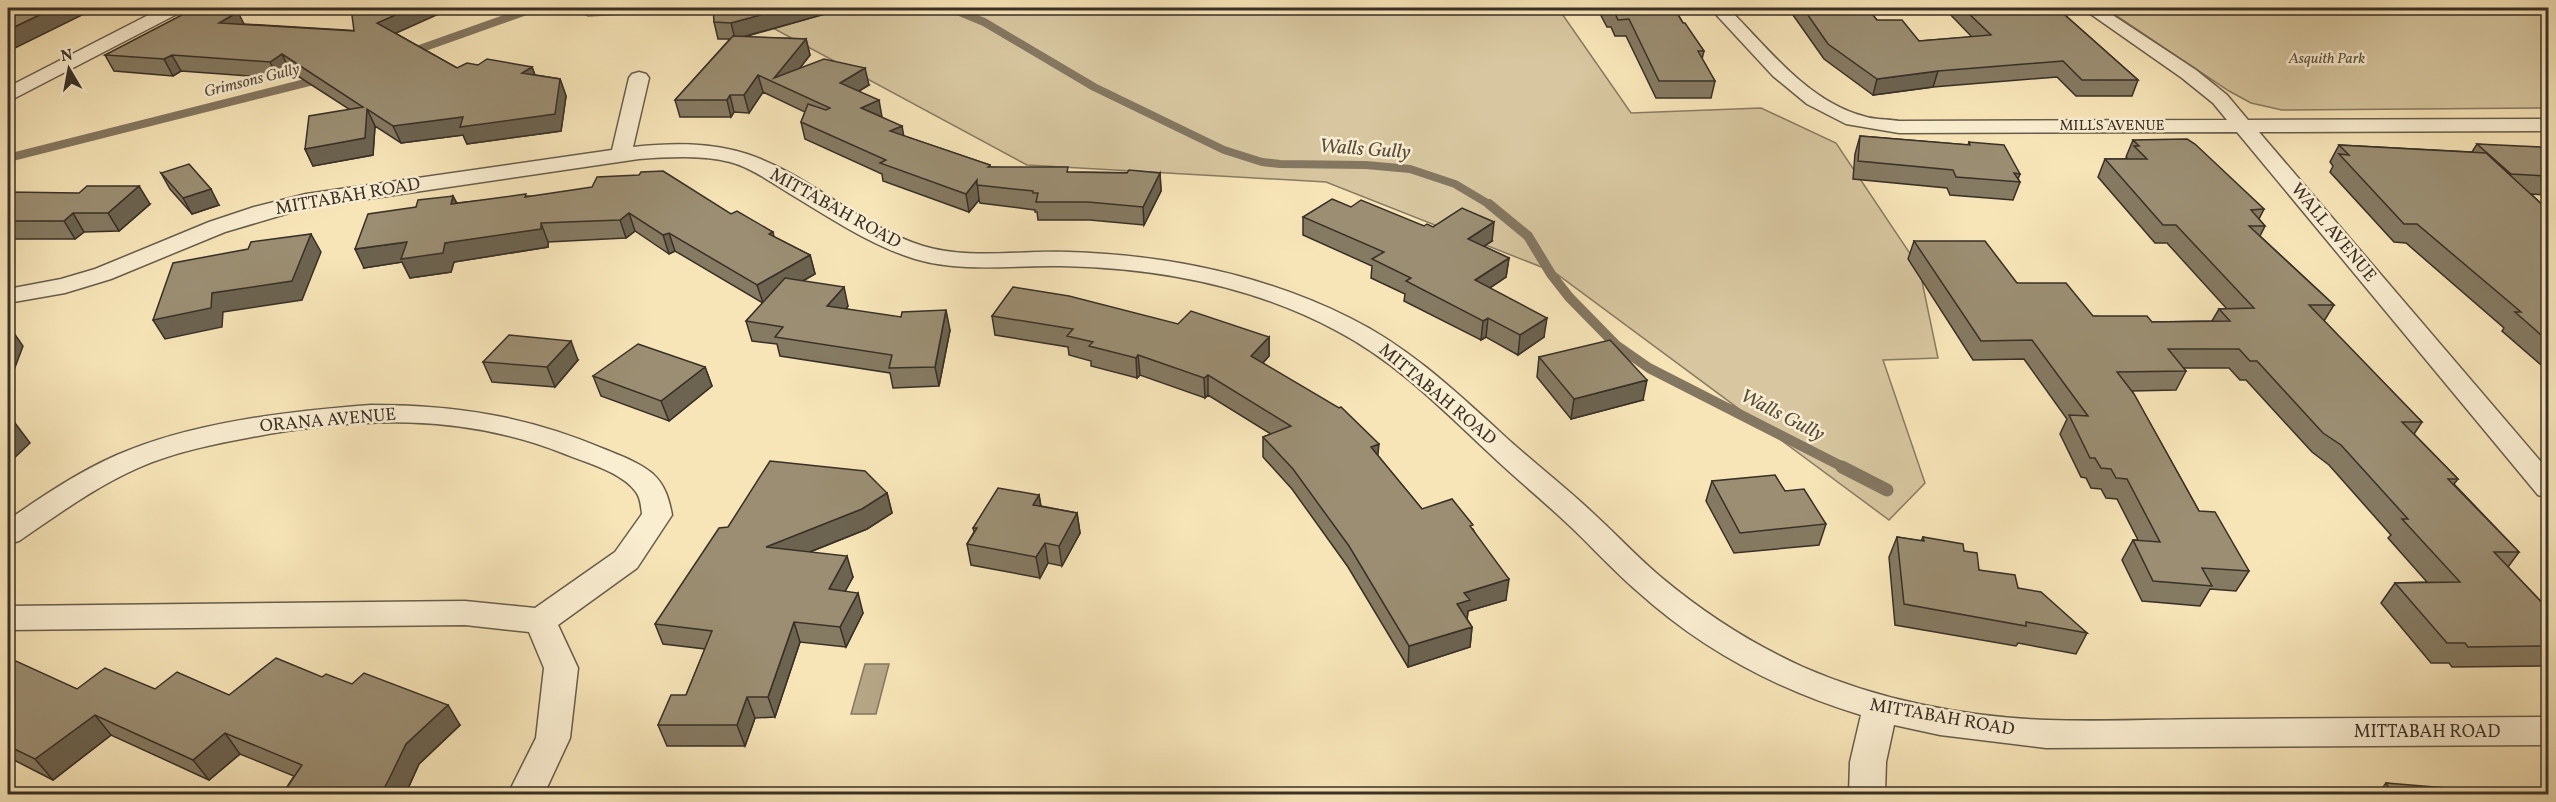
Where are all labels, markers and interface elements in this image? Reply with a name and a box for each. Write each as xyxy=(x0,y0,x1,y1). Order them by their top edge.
north arrow xyxy=(39,39,99,99)
text: N xyxy=(59,44,75,68)
park label: Asquith Park xyxy=(2288,49,2365,70)
water label: Grimsons Gully xyxy=(202,58,302,104)
street label: MILLS AVENUE xyxy=(2059,116,2165,137)
water label: Walls Gully xyxy=(1318,133,1412,167)
street label: MITTABAH ROAD xyxy=(765,163,905,255)
street label: MITTABAH ROAD xyxy=(274,172,422,222)
street label: WALL AVENUE xyxy=(2284,178,2382,288)
street label: MITTABAH ROAD xyxy=(1373,338,1501,452)
water label: Walls Gully xyxy=(1735,383,1829,449)
street label: ORANA AVENUE xyxy=(259,403,397,439)
street label: MITTABAH ROAD xyxy=(1868,693,2016,743)
street label: MITTABAH ROAD xyxy=(2354,720,2500,745)

